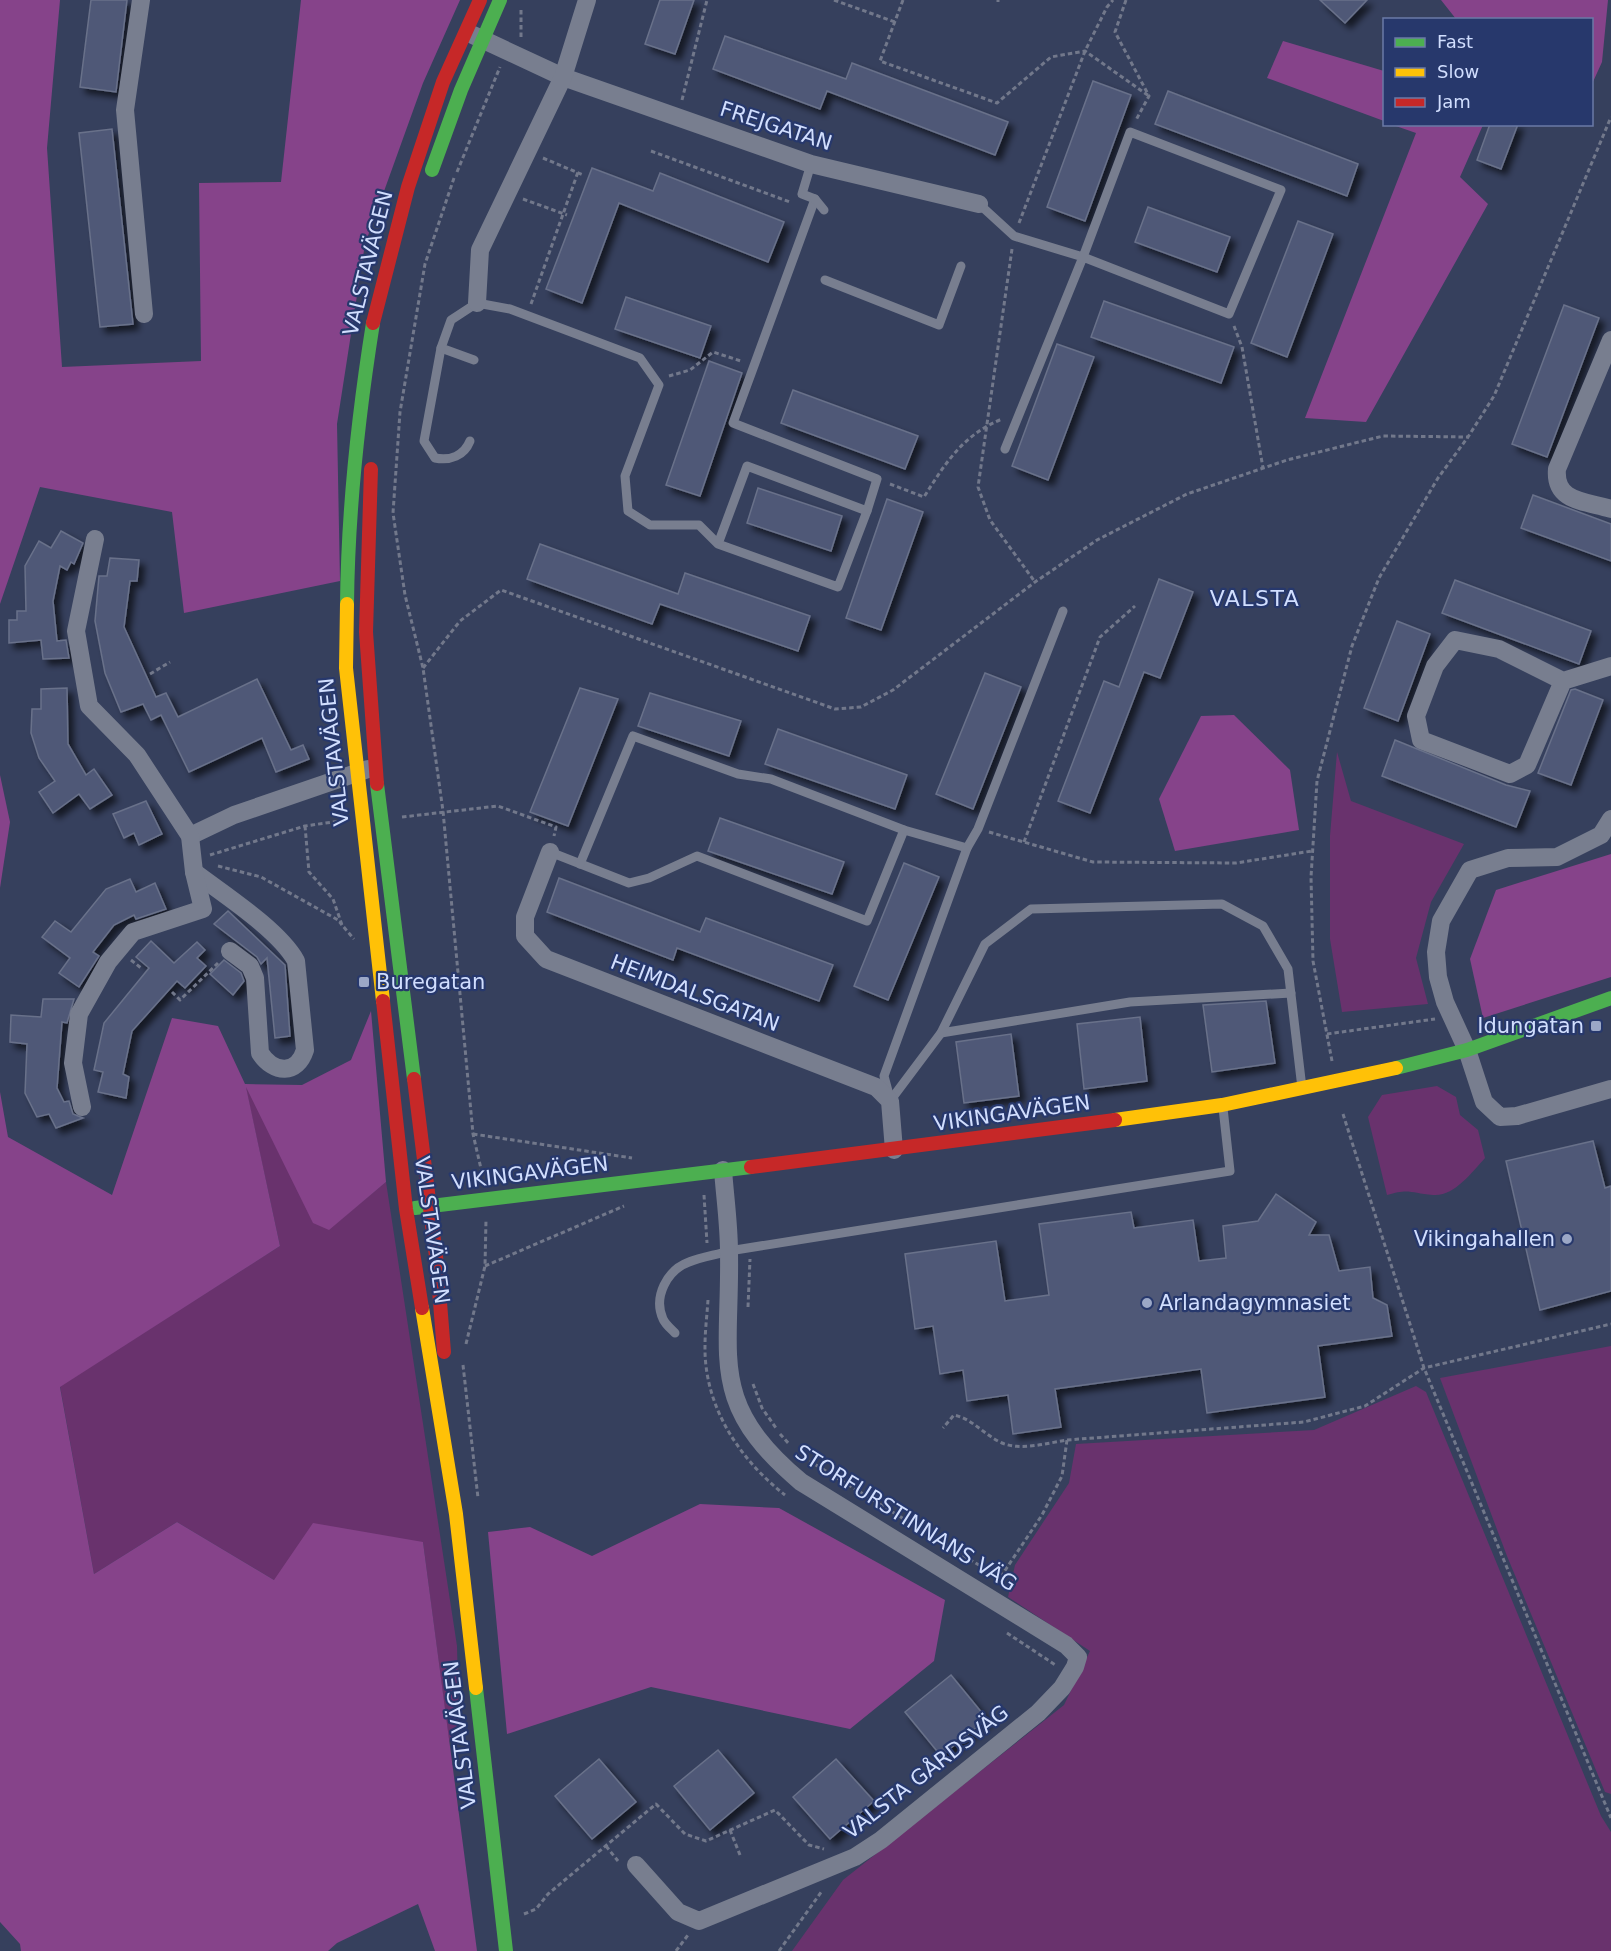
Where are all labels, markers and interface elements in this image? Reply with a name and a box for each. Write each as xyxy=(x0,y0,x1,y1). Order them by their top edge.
legend xyxy=(1383,18,1593,126)
text: Fast xyxy=(1437,31,1473,52)
text: Slow xyxy=(1437,61,1479,82)
text: Jam xyxy=(1436,91,1471,112)
street label: FREJGATAN xyxy=(717,97,835,155)
street label: VALSTAVÄGEN xyxy=(337,188,398,338)
district label: VALSTA xyxy=(1210,586,1300,611)
street label: VALSTAVÄGEN xyxy=(313,677,354,827)
street label: HEIMDALSGATAN xyxy=(607,950,783,1036)
place label: Buregatan xyxy=(376,970,485,994)
marker: Buregatan xyxy=(357,975,371,989)
place label: Idungatan xyxy=(1477,1014,1584,1038)
marker: Idungatan xyxy=(1589,1019,1603,1033)
street label: VIKINGAVÄGEN xyxy=(932,1089,1092,1136)
street label: VIKINGAVÄGEN xyxy=(450,1150,610,1195)
street label: VALSTAVÄGEN xyxy=(410,1154,455,1305)
place label: Vikingahallen xyxy=(1414,1227,1555,1251)
marker: Vikingahallen xyxy=(1560,1232,1574,1246)
place label: Arlandagymnasiet xyxy=(1159,1291,1351,1315)
marker: Arlandagymnasiet xyxy=(1140,1296,1154,1310)
street label: STORFURSTINNANS VÄG xyxy=(791,1439,1022,1596)
street label: VALSTAVÄGEN xyxy=(438,1660,481,1810)
street label: VALSTA GÅRDSVÄG xyxy=(838,1699,1013,1844)

